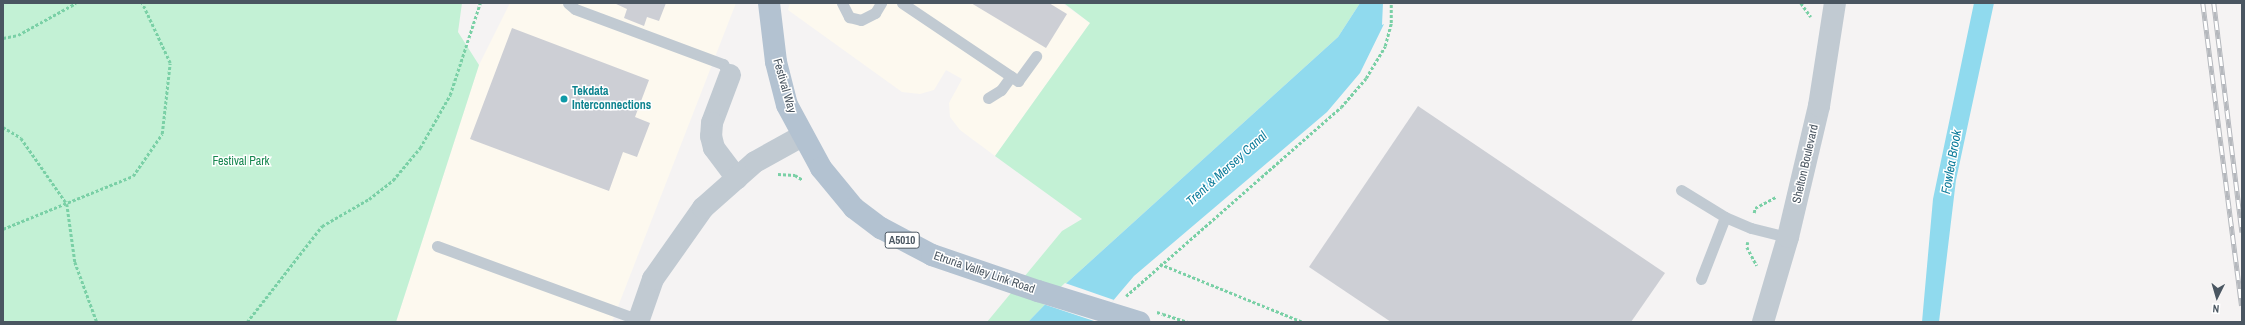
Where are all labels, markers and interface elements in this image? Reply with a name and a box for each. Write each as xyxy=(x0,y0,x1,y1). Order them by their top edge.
street label: Festival Way xyxy=(769,57,799,115)
place label: Tekdata Interconnections xyxy=(572,85,651,113)
marker: Tekdata Interconnections xyxy=(559,94,569,104)
street label: Shelton Boulevard xyxy=(1790,123,1822,205)
water label: Trent & Mersey Canal xyxy=(1183,129,1271,209)
water label: Fowlea Brook xyxy=(1939,129,1965,195)
park label: Festival Park xyxy=(213,155,269,169)
road number: A5010 xyxy=(884,231,920,249)
street label: Etruria Valley Link Road xyxy=(932,249,1036,297)
north arrow xyxy=(2197,277,2237,317)
text: N xyxy=(2212,302,2220,316)

